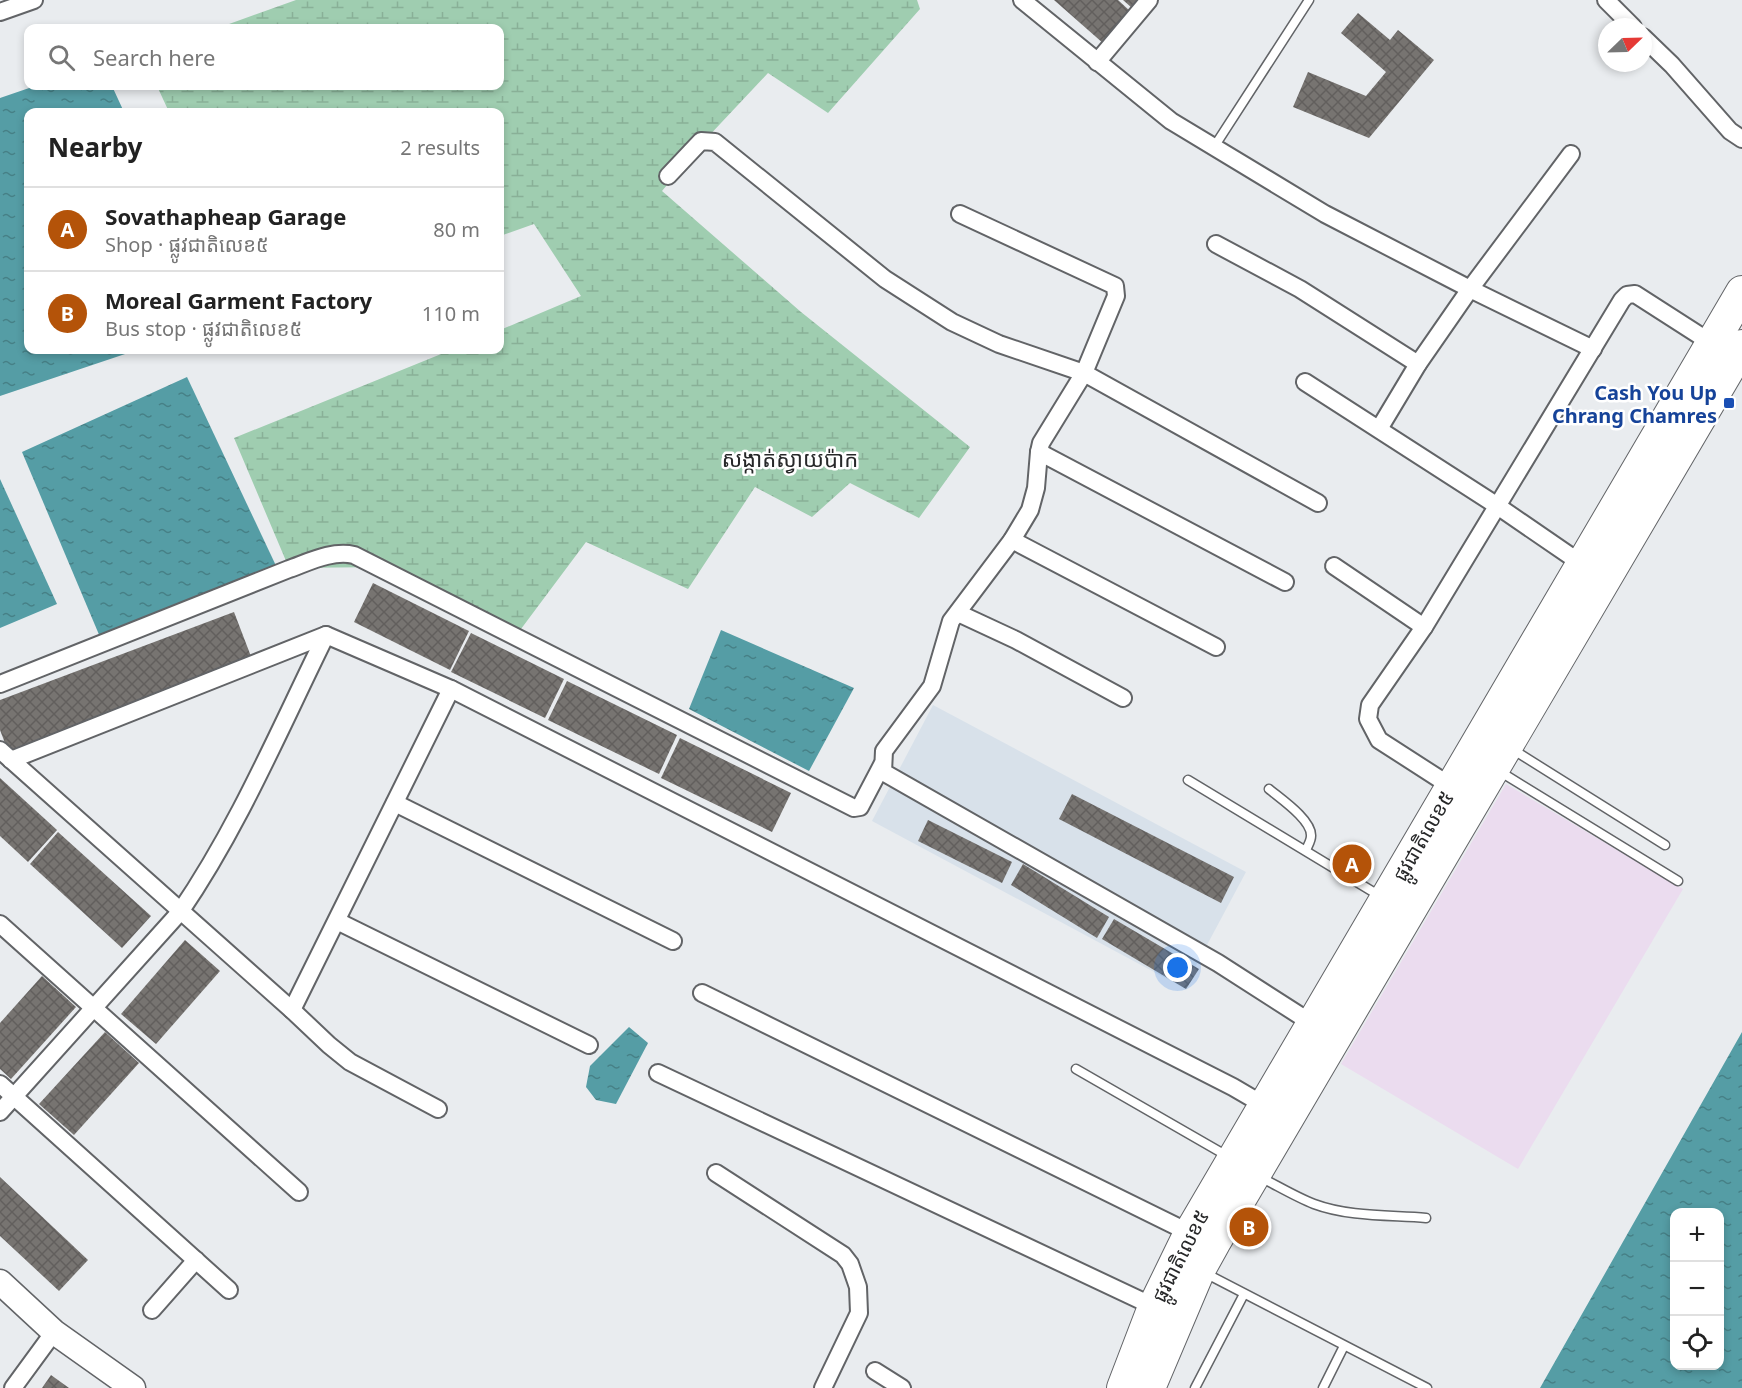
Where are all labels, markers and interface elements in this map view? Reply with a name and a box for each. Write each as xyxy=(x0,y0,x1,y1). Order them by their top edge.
north arrow xyxy=(1598,18,1652,72)
search box xyxy=(24,24,504,90)
icon: search xyxy=(45,41,78,74)
text: Search here xyxy=(93,42,215,72)
text: Nearby xyxy=(48,129,142,165)
text: 2 results xyxy=(400,134,480,161)
text: Sovathapheap Garage xyxy=(105,201,346,231)
text: A xyxy=(61,216,74,243)
text: 80 m xyxy=(433,216,480,243)
text: Shop · ផ្លូវជាតិលេខ៥ xyxy=(105,231,269,258)
text: Moreal Garment Factory xyxy=(105,285,372,315)
text: B xyxy=(61,300,74,327)
text: 110 m xyxy=(422,300,480,327)
text: Bus stop · ផ្លូវជាតិលេខ៥ xyxy=(105,315,302,342)
place label: Cash You Up Chrang Chamres xyxy=(1552,379,1717,429)
marker: Cash You Up Chrang Chamres xyxy=(1722,396,1736,410)
district label: សង្កាត់ស្វាយប៉ាក xyxy=(722,443,858,474)
street label: ផ្លូវជាតិលេខ៥ xyxy=(1386,786,1465,889)
pin: A xyxy=(1332,842,1372,886)
your location xyxy=(1163,953,1192,982)
pin: B xyxy=(1230,1204,1268,1250)
street label: ផ្លូវជាតិលេខ៥ xyxy=(1145,1205,1220,1309)
map controls xyxy=(1670,1208,1724,1370)
button: + xyxy=(1670,1208,1724,1262)
button: − xyxy=(1670,1262,1724,1316)
button: locate xyxy=(1670,1316,1724,1370)

